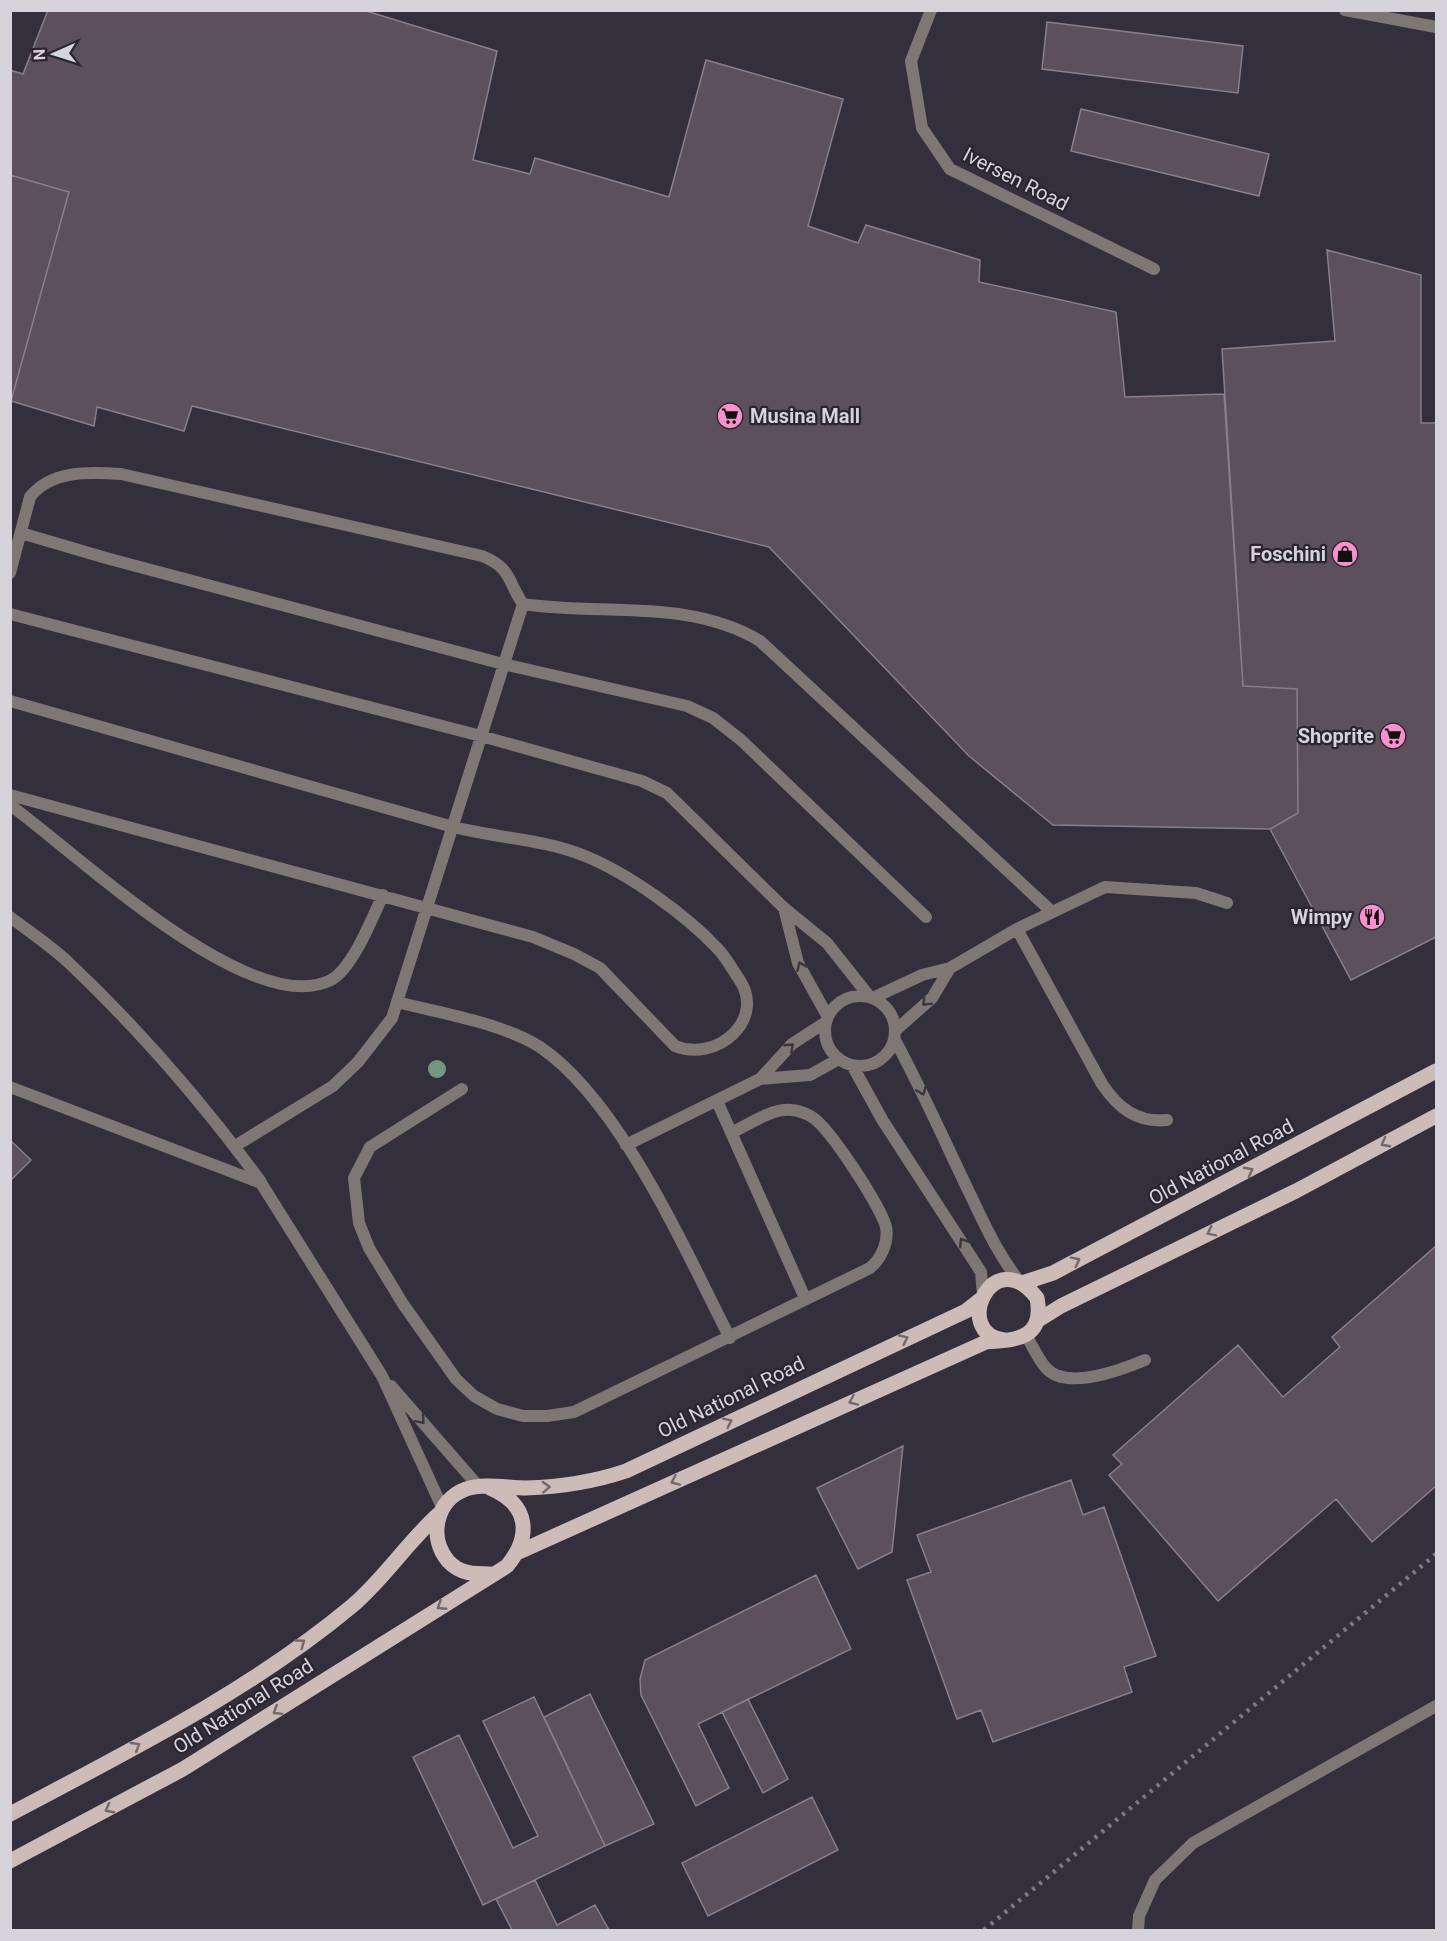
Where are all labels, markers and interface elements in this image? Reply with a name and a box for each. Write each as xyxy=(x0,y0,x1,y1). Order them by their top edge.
north arrow xyxy=(24,24,84,84)
text: N xyxy=(30,49,49,61)
street label: Iversen Road xyxy=(959,142,1073,216)
supermarket icon: Musina Mall xyxy=(715,401,745,431)
place label: Musina Mall xyxy=(750,404,860,428)
shop icon: Foschini xyxy=(1330,539,1360,569)
place label: Foschini xyxy=(1250,542,1326,566)
supermarket icon: Shoprite xyxy=(1378,721,1408,751)
place label: Shoprite xyxy=(1298,724,1374,748)
restaurant icon: Wimpy xyxy=(1357,902,1387,932)
place label: Wimpy xyxy=(1291,905,1353,929)
one-way arrow xyxy=(796,961,808,972)
one-way arrow xyxy=(923,995,934,1006)
one-way arrow xyxy=(784,1043,794,1054)
one-way arrow xyxy=(915,1085,927,1096)
street label: Old National Road xyxy=(1145,1114,1297,1210)
one-way arrow xyxy=(1381,1136,1391,1147)
one-way arrow xyxy=(1243,1167,1253,1178)
one-way arrow xyxy=(1207,1225,1218,1236)
one-way arrow xyxy=(958,1238,970,1248)
one-way arrow xyxy=(1070,1257,1080,1268)
one-way arrow xyxy=(898,1334,909,1346)
street label: Old National Road xyxy=(654,1351,808,1443)
one-way arrow xyxy=(849,1394,860,1406)
one-way arrow xyxy=(414,1413,425,1424)
one-way arrow xyxy=(721,1417,732,1429)
one-way arrow xyxy=(671,1474,682,1486)
one-way arrow xyxy=(542,1480,551,1493)
one-way arrow xyxy=(437,1599,448,1610)
one-way arrow xyxy=(294,1640,305,1651)
street label: Old National Road xyxy=(169,1653,317,1759)
one-way arrow xyxy=(273,1703,283,1715)
one-way arrow xyxy=(130,1742,140,1754)
one-way arrow xyxy=(104,1802,115,1813)

